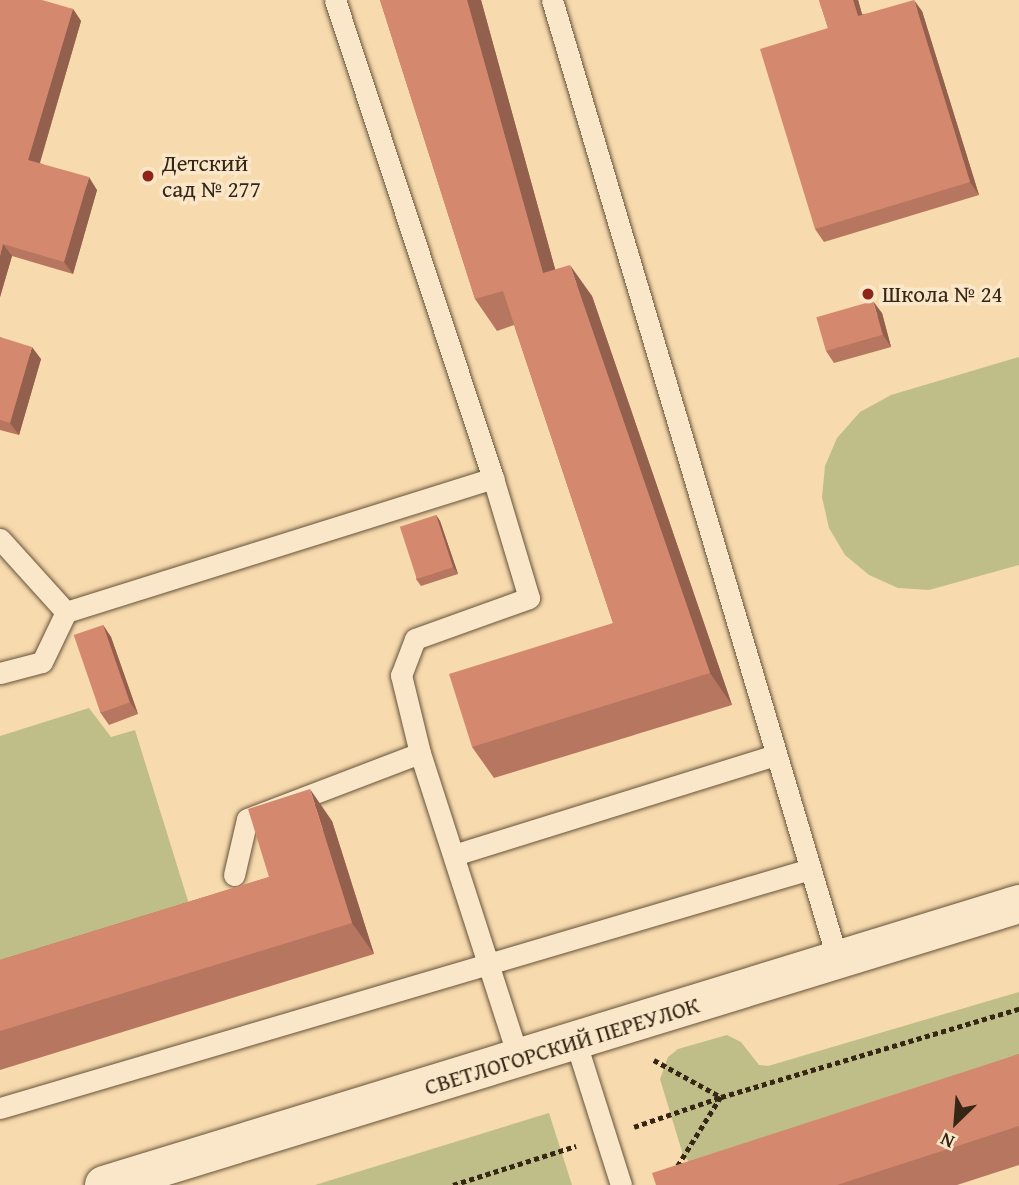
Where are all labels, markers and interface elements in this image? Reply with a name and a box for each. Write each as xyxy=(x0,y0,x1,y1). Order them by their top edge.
place label: Детский сад № 277 xyxy=(162,149,261,203)
marker: Детский сад № 277 xyxy=(140,168,156,184)
place label: Школа № 24 xyxy=(882,280,1003,308)
marker: Школа № 24 xyxy=(860,286,876,302)
street label: СВЕТЛОГОРСКИЙ ПЕРЕУЛОК xyxy=(421,991,703,1101)
north arrow xyxy=(921,1087,991,1157)
text: N xyxy=(935,1126,959,1156)

